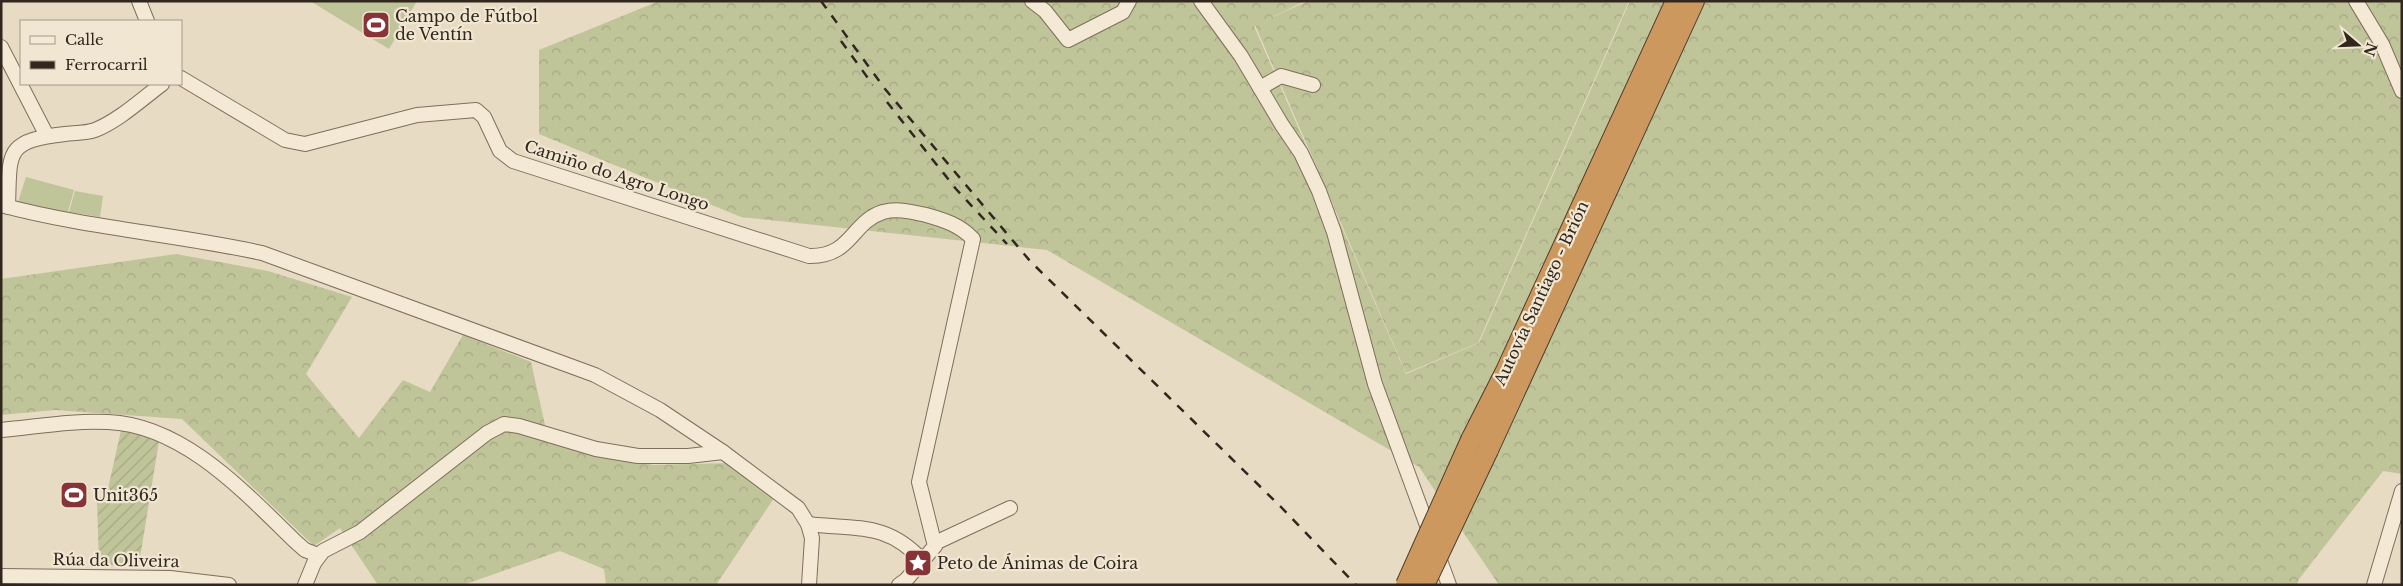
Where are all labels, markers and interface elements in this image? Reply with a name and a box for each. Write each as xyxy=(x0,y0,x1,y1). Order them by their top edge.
place label: Campo de Fútbol de Ventín xyxy=(395,6,538,44)
sports icon: Campo de Fútbol de Ventín xyxy=(361,10,391,40)
legend xyxy=(20,20,182,85)
north arrow xyxy=(2333,20,2383,70)
text: Calle xyxy=(65,30,104,49)
text: N xyxy=(2360,40,2381,58)
text: Ferrocarril xyxy=(65,55,148,74)
street label: Camiño do Agro Longo xyxy=(522,136,712,214)
street label: Autovía Santiago - Brión xyxy=(1489,197,1593,389)
sports icon: Unit365 xyxy=(59,480,89,510)
place label: Unit365 xyxy=(93,485,158,505)
place icon: Peto de Ánimas de Coira xyxy=(903,548,933,578)
street label: Rúa da Oliveira xyxy=(52,549,180,571)
place label: Peto de Ánimas de Coira xyxy=(937,553,1138,573)

